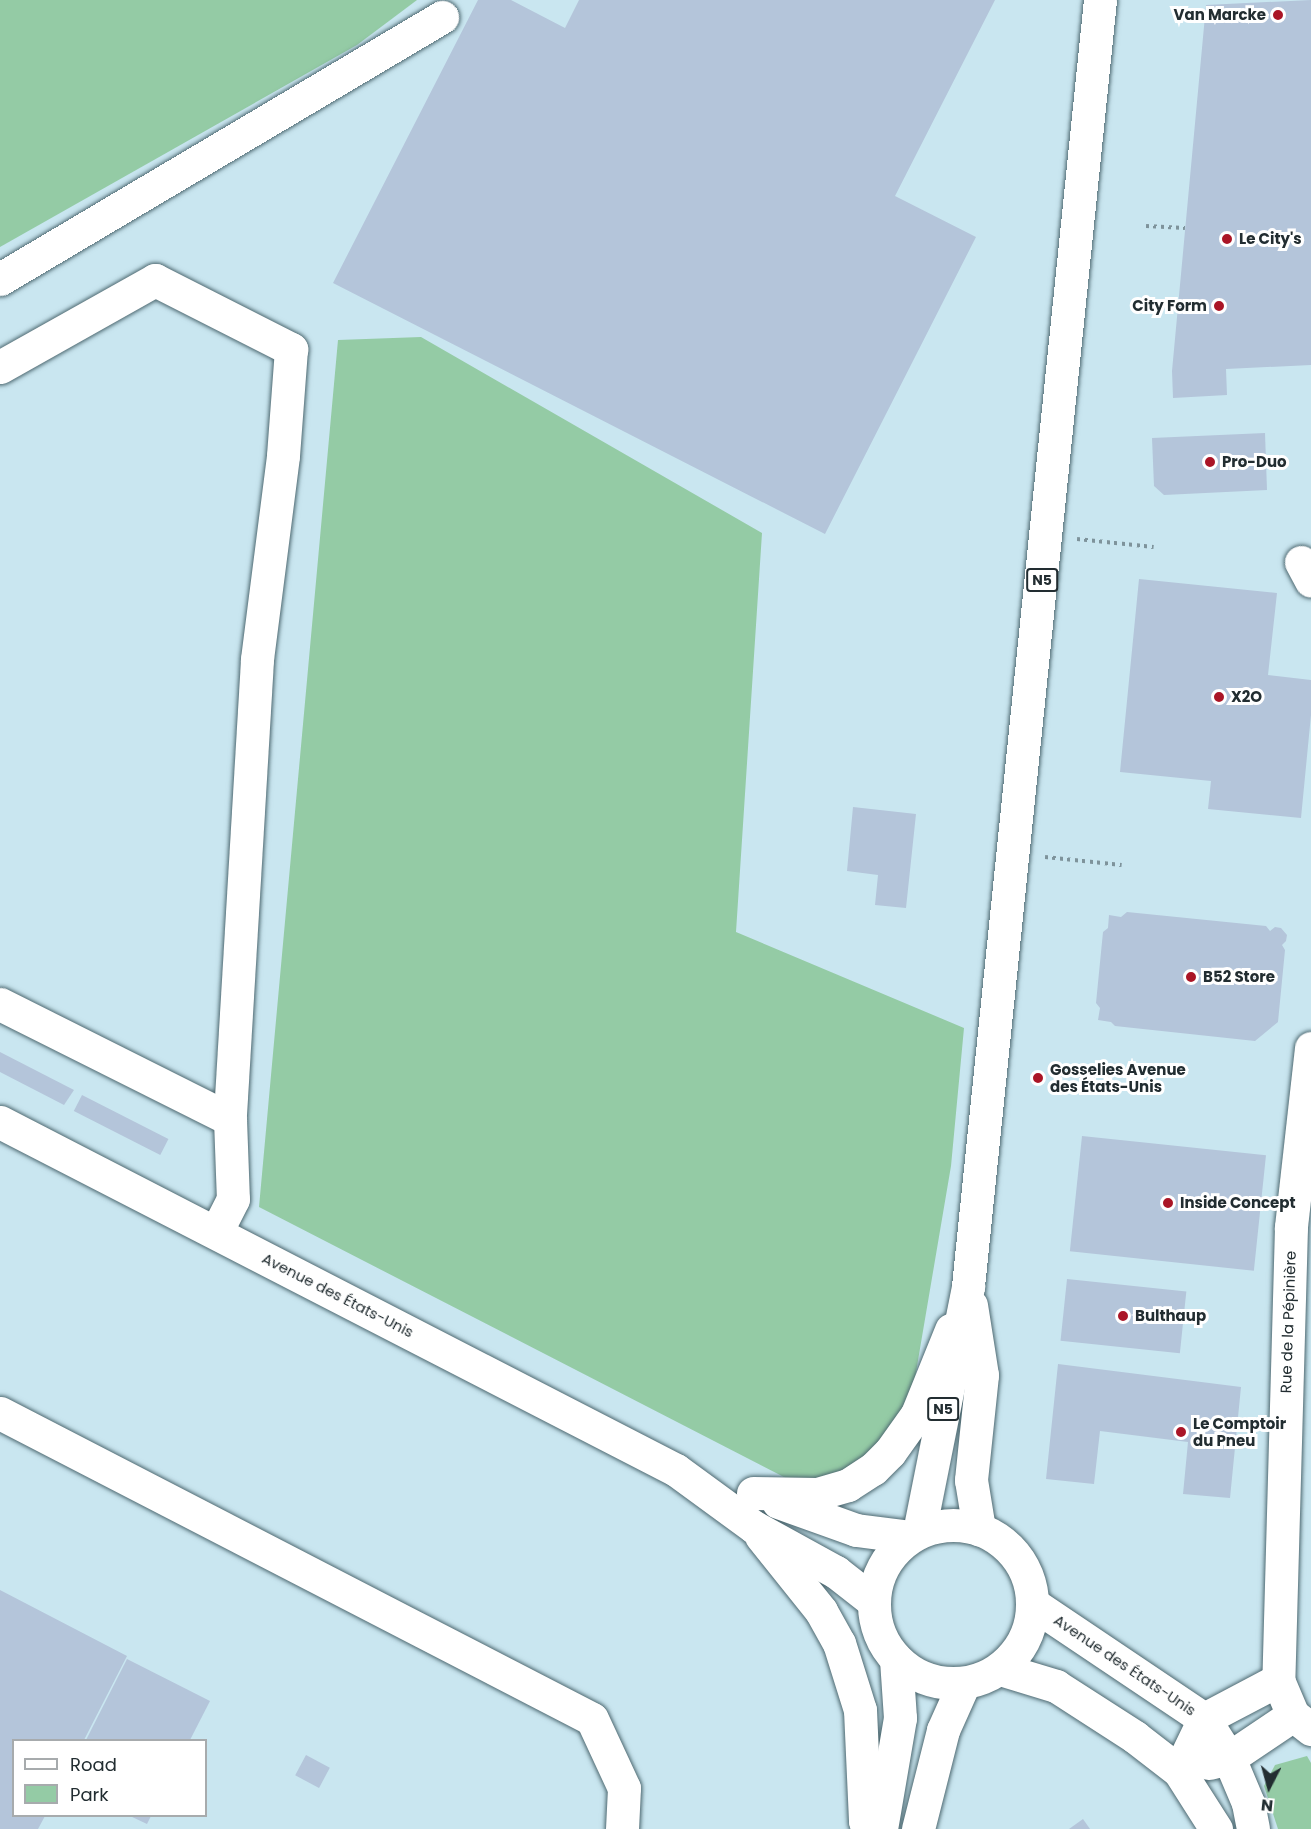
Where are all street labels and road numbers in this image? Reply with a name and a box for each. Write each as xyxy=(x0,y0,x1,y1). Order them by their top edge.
road number: N5 xyxy=(1026,569,1058,591)
street label: Avenue des États-Unis xyxy=(259,1249,417,1341)
street label: Rue de la Pépinière xyxy=(1277,1250,1299,1394)
road number: N5 xyxy=(926,1398,960,1420)
street label: Avenue des États-Unis xyxy=(1050,1611,1200,1719)

